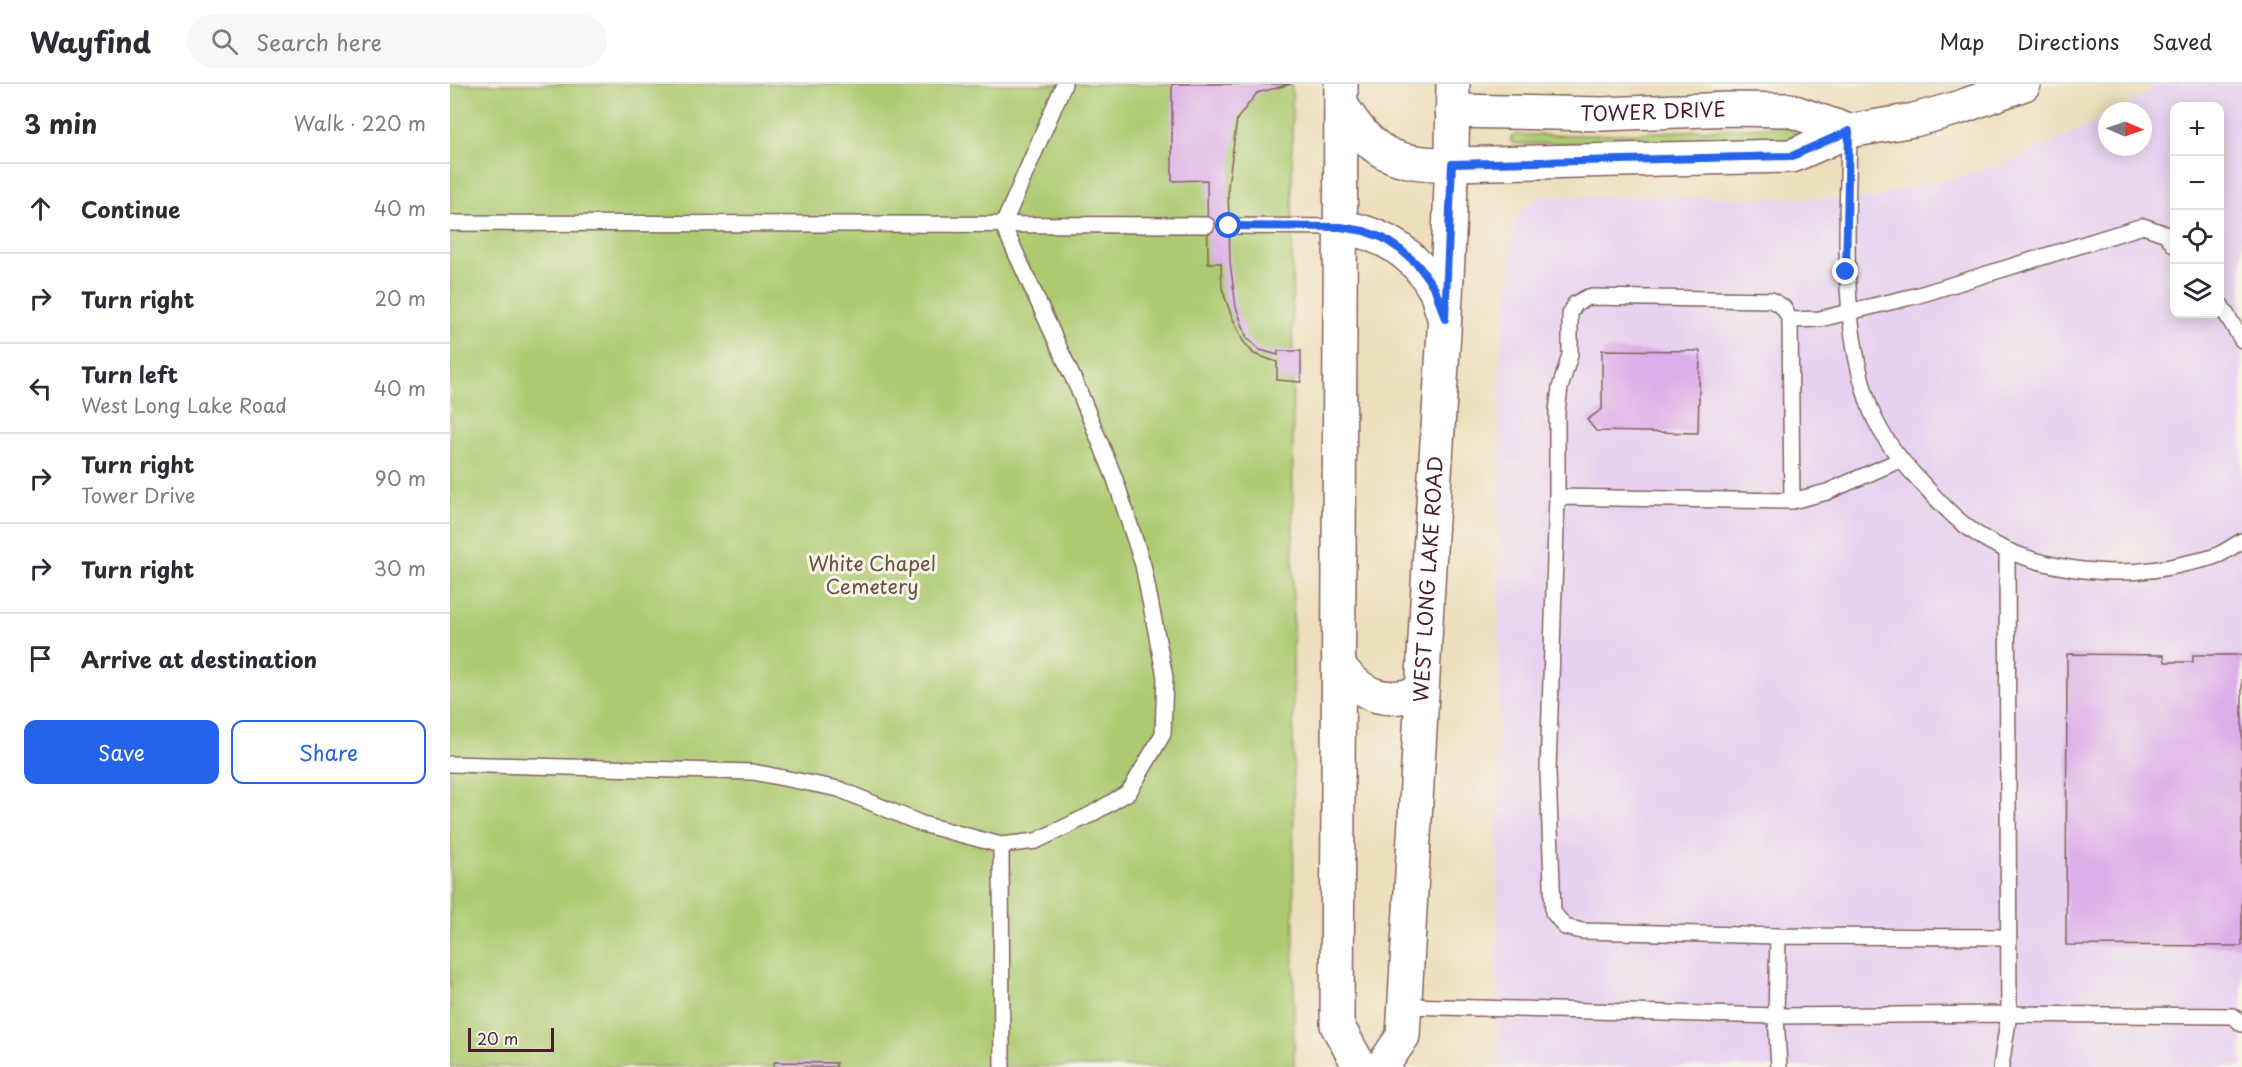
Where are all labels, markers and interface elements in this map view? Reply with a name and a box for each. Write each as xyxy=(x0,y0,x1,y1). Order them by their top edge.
search box xyxy=(187,14,607,68)
text: Wayfind xyxy=(30,20,151,63)
icon: search xyxy=(208,25,241,58)
text: Search here xyxy=(256,25,382,58)
text: Map xyxy=(1939,25,1984,57)
text: Directions xyxy=(2017,25,2119,57)
text: Saved xyxy=(2152,25,2212,57)
street label: TOWER DRIVE xyxy=(1580,93,1726,128)
north arrow xyxy=(2098,102,2152,156)
map controls xyxy=(2170,102,2224,318)
button: + xyxy=(2170,102,2224,156)
text: 3 min xyxy=(24,104,97,143)
text: Walk · 220 m xyxy=(294,108,426,138)
button: − xyxy=(2170,156,2224,210)
icon: ahead xyxy=(24,192,57,225)
text: Continue xyxy=(81,192,180,225)
text: 40 m xyxy=(374,193,426,223)
button: locate xyxy=(2170,210,2224,264)
route start xyxy=(1215,212,1241,238)
route end xyxy=(1832,258,1858,284)
button: layers xyxy=(2170,264,2224,318)
icon: right xyxy=(24,282,57,315)
text: Turn right xyxy=(81,282,194,315)
text: 20 m xyxy=(374,283,426,313)
text: Turn left xyxy=(81,357,178,390)
icon: left xyxy=(24,372,57,405)
text: 40 m xyxy=(374,373,426,403)
text: West Long Lake Road xyxy=(81,390,287,420)
text: Turn right xyxy=(81,447,194,480)
street label: WEST LONG LAKE ROAD xyxy=(1405,455,1450,703)
icon: right xyxy=(24,462,57,495)
text: 90 m xyxy=(375,463,426,493)
text: Tower Drive xyxy=(81,480,195,510)
park label: White Chapel Cemetery xyxy=(808,548,936,601)
icon: right xyxy=(24,552,57,585)
text: Turn right xyxy=(81,552,194,585)
text: 30 m xyxy=(373,553,426,583)
icon: arrive xyxy=(24,642,57,675)
text: Arrive at destination xyxy=(81,642,317,675)
button: Save xyxy=(24,720,219,784)
button: Share xyxy=(231,720,426,784)
scale bar xyxy=(468,1025,554,1052)
text: 20 m xyxy=(477,1026,518,1050)

